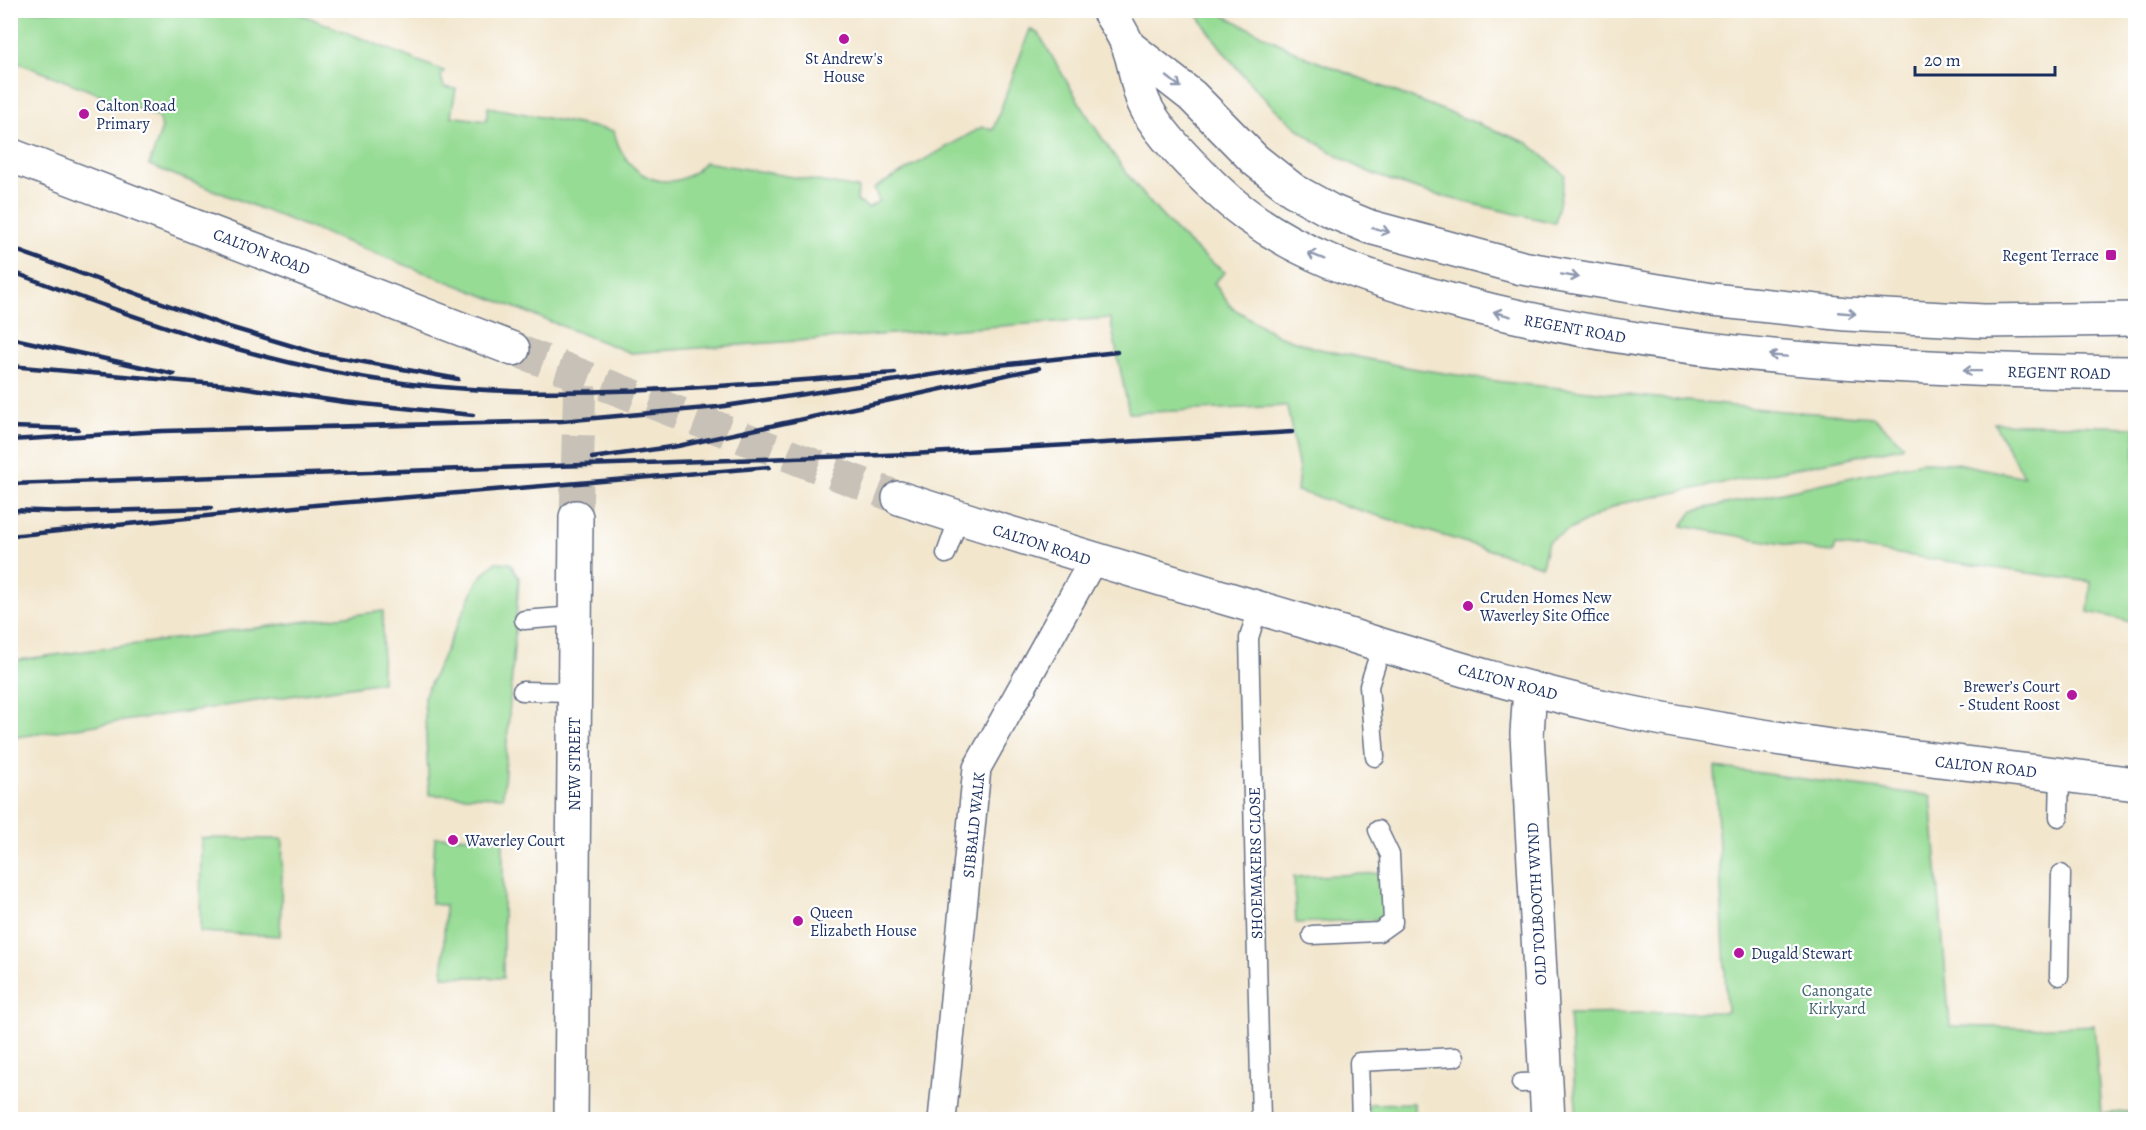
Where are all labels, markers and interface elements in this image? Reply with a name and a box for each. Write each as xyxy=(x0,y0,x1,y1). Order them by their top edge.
marker: St Andrew's House xyxy=(837,32,851,46)
scale bar xyxy=(1915,39,2054,77)
place label: St Andrew's House xyxy=(805,48,883,88)
text: 20 m xyxy=(1924,48,1961,72)
one-way arrow xyxy=(1166,75,1182,88)
place label: Calton Road Primary xyxy=(96,95,176,135)
marker: Calton Road Primary xyxy=(77,107,91,121)
street label: CALTON ROAD xyxy=(210,223,313,281)
one-way arrow xyxy=(1371,225,1390,236)
place label: Regent Terrace xyxy=(2002,245,2099,267)
marker: Regent Terrace xyxy=(2104,248,2118,262)
one-way arrow xyxy=(1308,250,1326,261)
one-way arrow xyxy=(1560,271,1580,282)
one-way arrow xyxy=(1493,308,1512,319)
one-way arrow xyxy=(1836,308,1856,319)
street label: REGENT ROAD xyxy=(1522,309,1628,349)
one-way arrow xyxy=(1768,350,1788,361)
street label: REGENT ROAD xyxy=(2007,361,2111,385)
one-way arrow xyxy=(1963,365,1983,377)
street label: CALTON ROAD xyxy=(990,519,1094,571)
place label: Cruden Homes New Waverley Site Office xyxy=(1479,587,1612,627)
marker: Cruden Homes New Waverley Site Office xyxy=(1461,599,1475,613)
street label: CALTON ROAD xyxy=(1456,658,1560,706)
place label: Brewer’s Court - Student Roost xyxy=(1959,676,2060,716)
marker: Brewer’s Court - Student Roost xyxy=(2065,688,2079,702)
street label: NEW STREET xyxy=(564,717,586,811)
street label: CALTON ROAD xyxy=(1934,751,2038,783)
street label: SIBBALD WALK xyxy=(957,771,990,879)
street label: SHOEMAKERS CLOSE xyxy=(1244,787,1268,939)
street label: OLD TOLBOOTH WYND xyxy=(1522,822,1552,986)
place label: Waverley Court xyxy=(464,830,565,852)
marker: Waverley Court xyxy=(446,833,460,847)
place label: Queen Elizabeth House xyxy=(810,902,917,942)
marker: Queen Elizabeth House xyxy=(791,914,805,928)
place label: Dugald Stewart xyxy=(1751,943,1853,965)
marker: Dugald Stewart xyxy=(1732,946,1746,960)
park label: Canongate Kirkyard xyxy=(1802,980,1872,1020)

